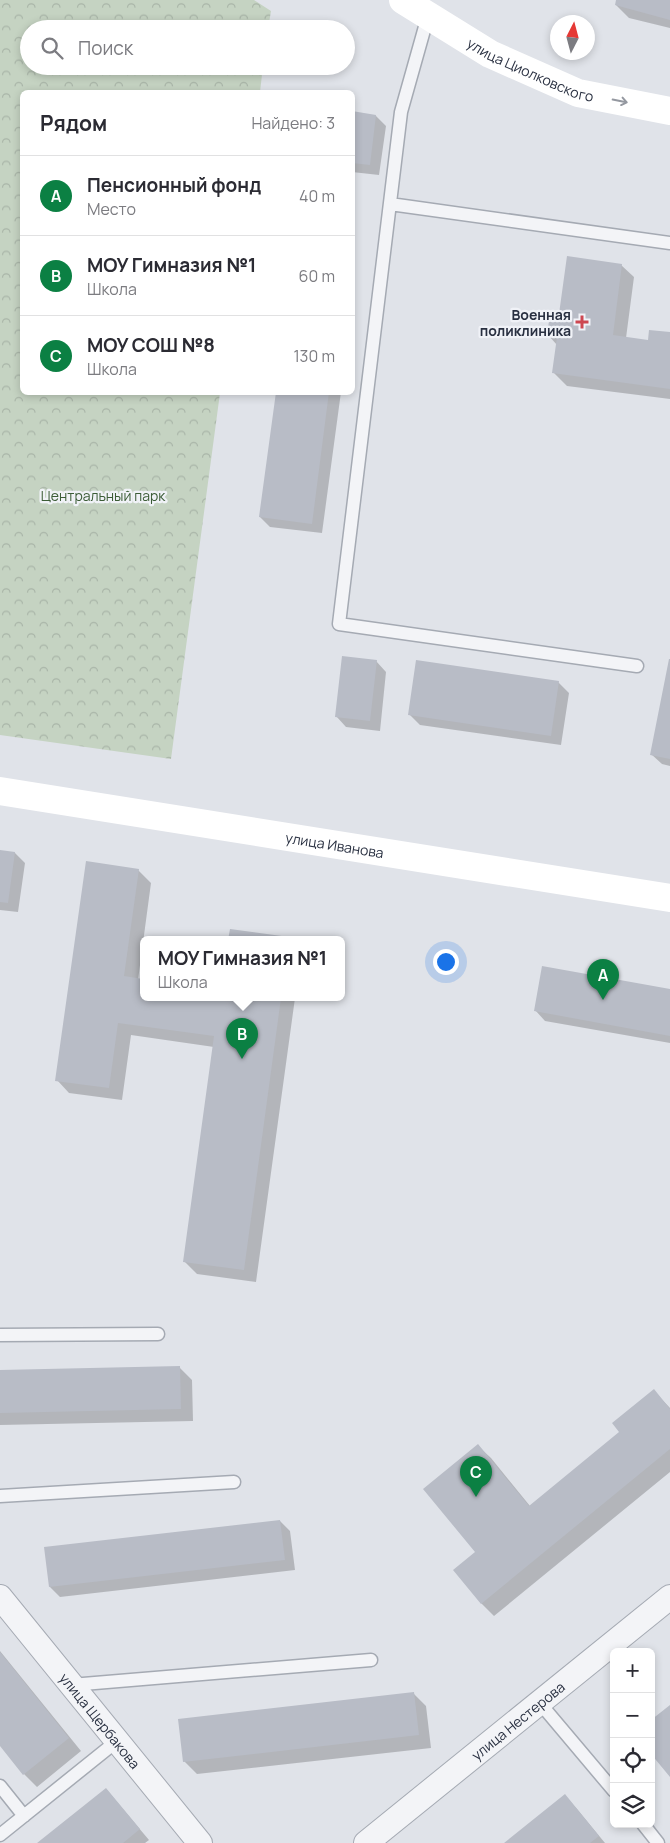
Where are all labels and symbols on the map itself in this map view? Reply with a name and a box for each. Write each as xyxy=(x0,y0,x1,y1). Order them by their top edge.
north arrow xyxy=(550,15,595,60)
street label: улица Циолковского xyxy=(464,33,595,105)
one-way arrow xyxy=(611,97,627,107)
place label: Военная поликлиника xyxy=(480,305,571,340)
marker: Военная поликлиника xyxy=(575,315,589,329)
park label: Центральный парк xyxy=(41,486,166,505)
street label: улица Иванова xyxy=(284,827,385,862)
your location xyxy=(433,949,459,975)
pin: A xyxy=(587,959,619,1000)
pin: B xyxy=(226,1018,258,1059)
pin: C xyxy=(460,1456,492,1497)
street label: улица Щербакова xyxy=(56,1669,145,1772)
street label: улица Нестерова xyxy=(467,1677,568,1764)

